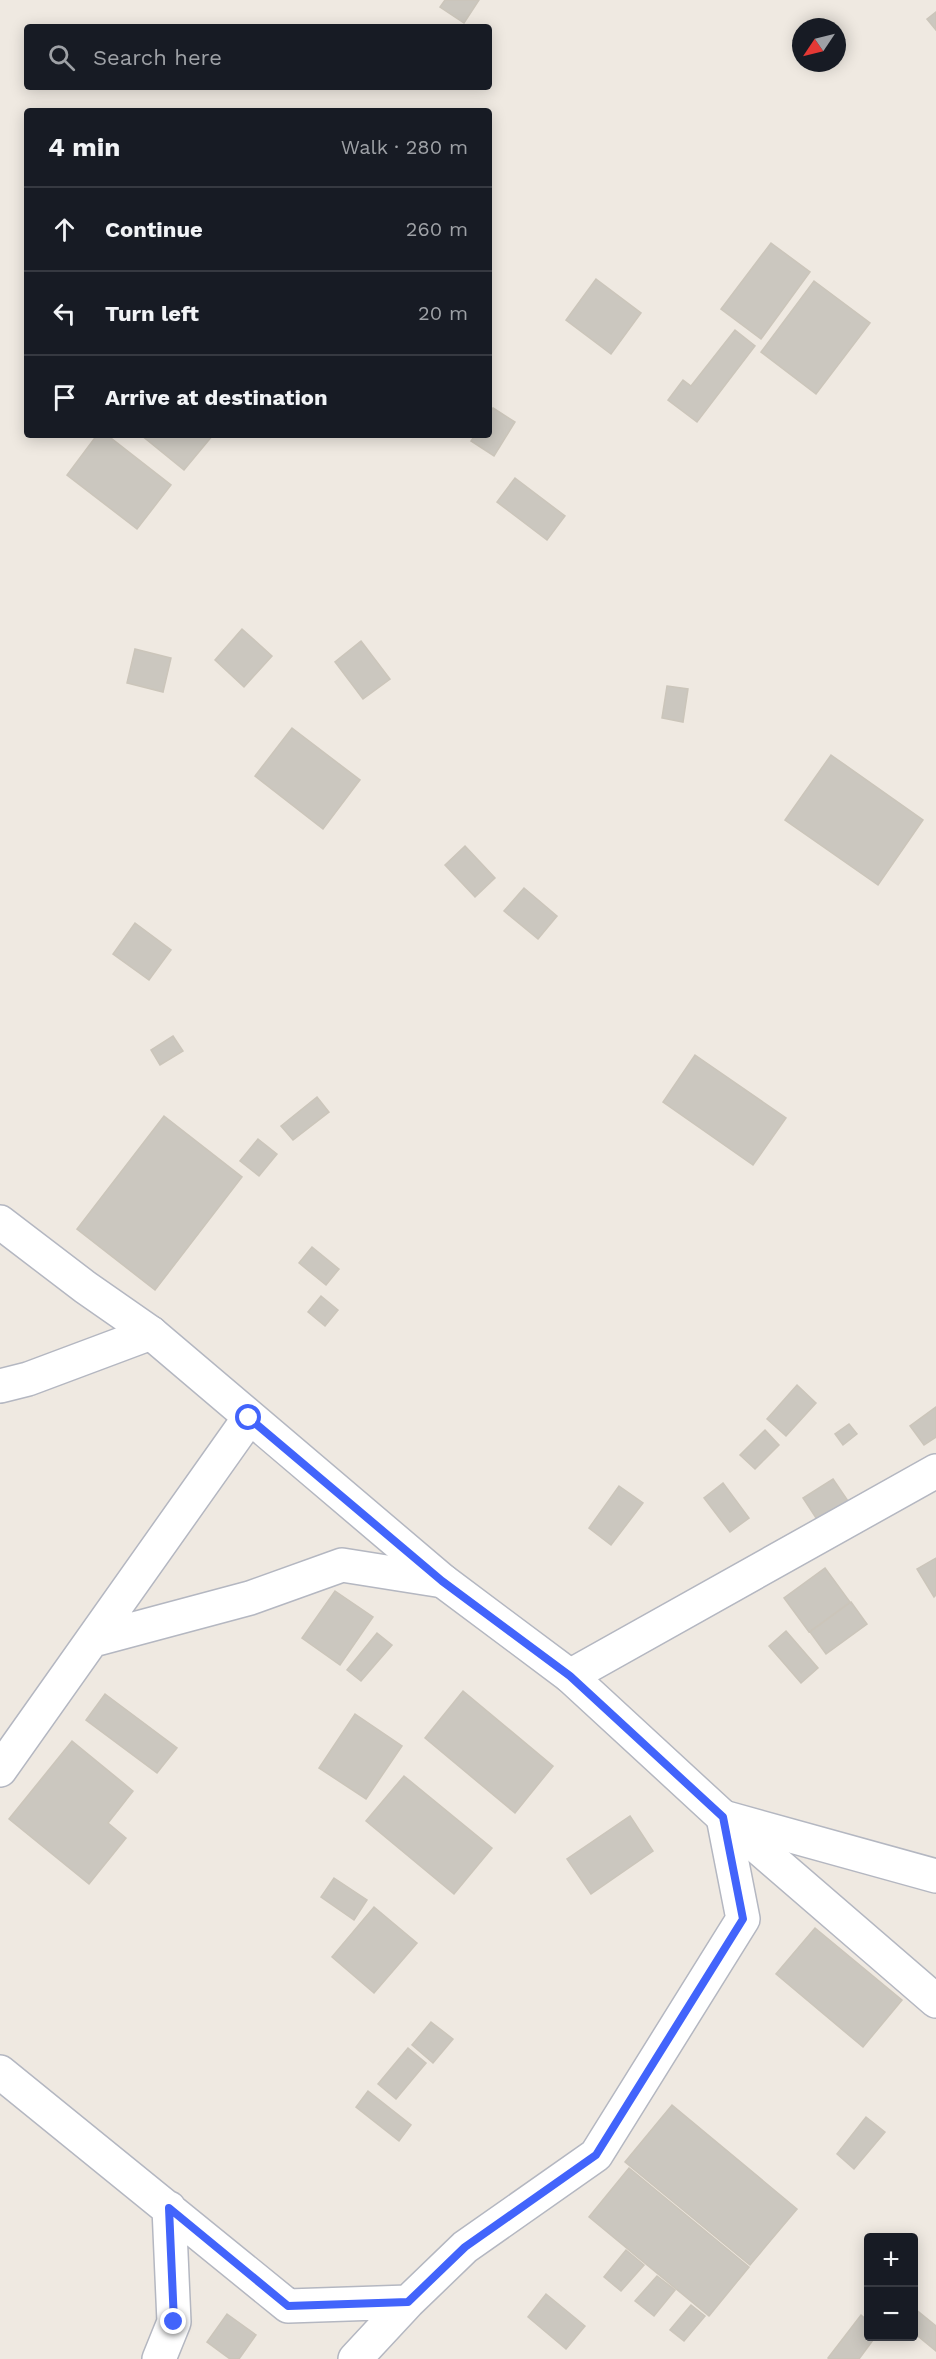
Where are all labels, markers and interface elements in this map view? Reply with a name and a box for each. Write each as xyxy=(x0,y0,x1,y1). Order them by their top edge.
north arrow xyxy=(792,18,846,72)
search box xyxy=(24,24,492,90)
icon: search xyxy=(45,41,78,74)
text: Search here xyxy=(93,45,222,70)
text: 4 min xyxy=(48,132,120,162)
text: Walk · 280 m xyxy=(341,135,468,159)
icon: ahead xyxy=(48,213,81,246)
text: Continue xyxy=(105,217,203,242)
text: 260 m xyxy=(406,217,468,241)
icon: left xyxy=(48,297,81,330)
text: Turn left xyxy=(105,301,199,326)
text: 20 m xyxy=(418,301,468,325)
icon: arrive xyxy=(48,381,81,414)
text: Arrive at destination xyxy=(105,385,328,410)
route start xyxy=(235,1404,261,1430)
map controls xyxy=(864,2233,918,2341)
button: + xyxy=(864,2233,918,2287)
button: − xyxy=(864,2287,918,2341)
route end xyxy=(160,2308,186,2334)

